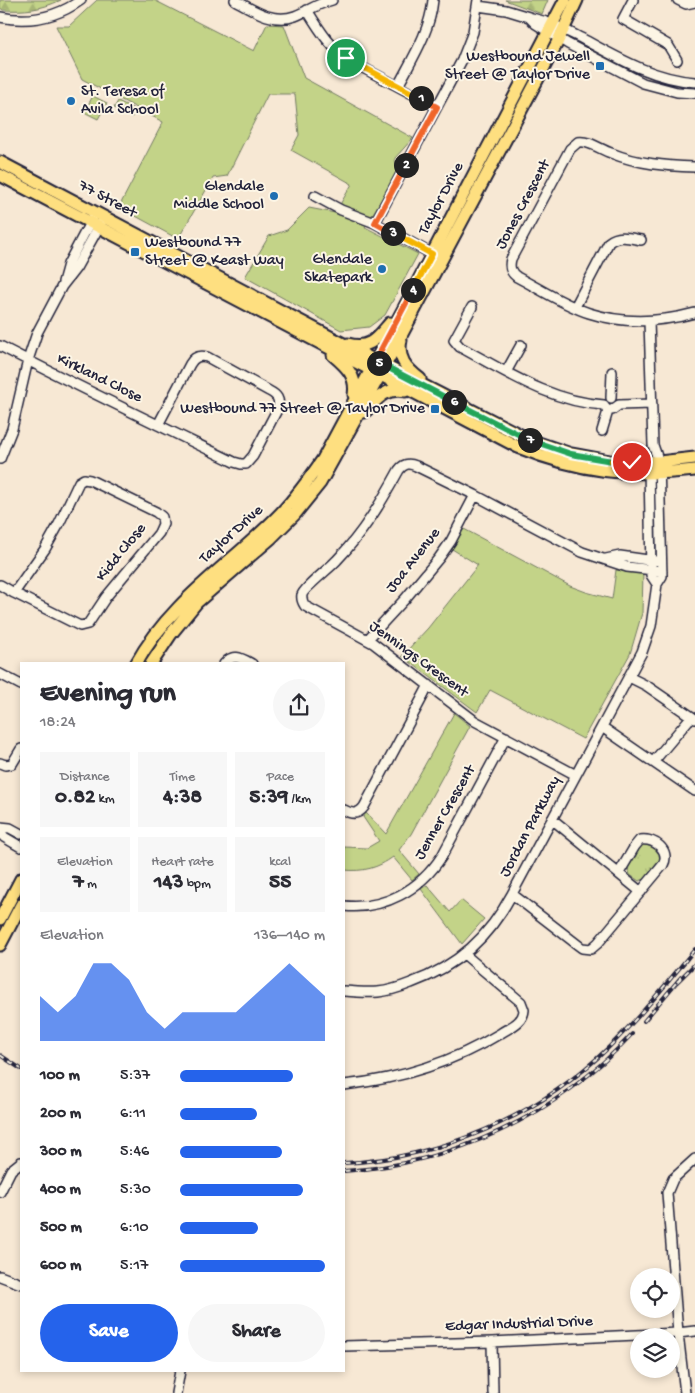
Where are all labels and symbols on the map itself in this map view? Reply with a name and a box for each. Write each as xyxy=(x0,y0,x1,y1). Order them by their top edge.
pin xyxy=(325,37,367,79)
place label: Westbound Jewell Street @ Taylor Drive xyxy=(445,48,591,85)
marker: Westbound Jewell Street @ Taylor Drive xyxy=(594,60,606,72)
place label: St. Teresa of Avila School xyxy=(81,83,165,120)
pin: 1 xyxy=(408,86,434,110)
marker: St. Teresa of Avila School xyxy=(65,95,77,107)
pin: 2 xyxy=(394,152,418,178)
street label: Jones Crescent xyxy=(492,156,556,253)
street label: Taylor Drive xyxy=(415,159,469,239)
street label: 77 Street xyxy=(74,176,141,224)
place label: Glendale Middle School xyxy=(174,178,265,215)
marker: Glendale Middle School xyxy=(268,190,280,202)
pin: 3 xyxy=(380,220,406,246)
place label: Westbound 77 Street @ Keast Way xyxy=(145,234,284,271)
marker: Westbound 77 Street @ Keast Way xyxy=(129,246,141,258)
place label: Glendale Skatepark xyxy=(304,251,374,288)
marker: Glendale Skatepark xyxy=(376,263,388,275)
pin: 4 xyxy=(400,278,426,302)
street label: Kirkland Close xyxy=(53,350,146,408)
pin: 5 xyxy=(366,350,392,376)
pin: 6 xyxy=(442,390,466,414)
place label: Westbound 77 Street @ Taylor Drive xyxy=(180,400,426,419)
marker: Westbound 77 Street @ Taylor Drive xyxy=(429,403,441,415)
pin: 7 xyxy=(518,428,542,452)
pin xyxy=(611,441,653,483)
street label: Taylor Drive xyxy=(196,501,268,569)
street label: Kidd Close xyxy=(93,519,152,586)
street label: Joa Avenue xyxy=(383,524,446,597)
street label: Jennings Crescent xyxy=(365,618,473,703)
street label: Jenner Crescent xyxy=(411,761,481,864)
street label: Jordan Parkway xyxy=(496,773,566,881)
street label: Edgar Industrial Drive xyxy=(445,1313,594,1337)

